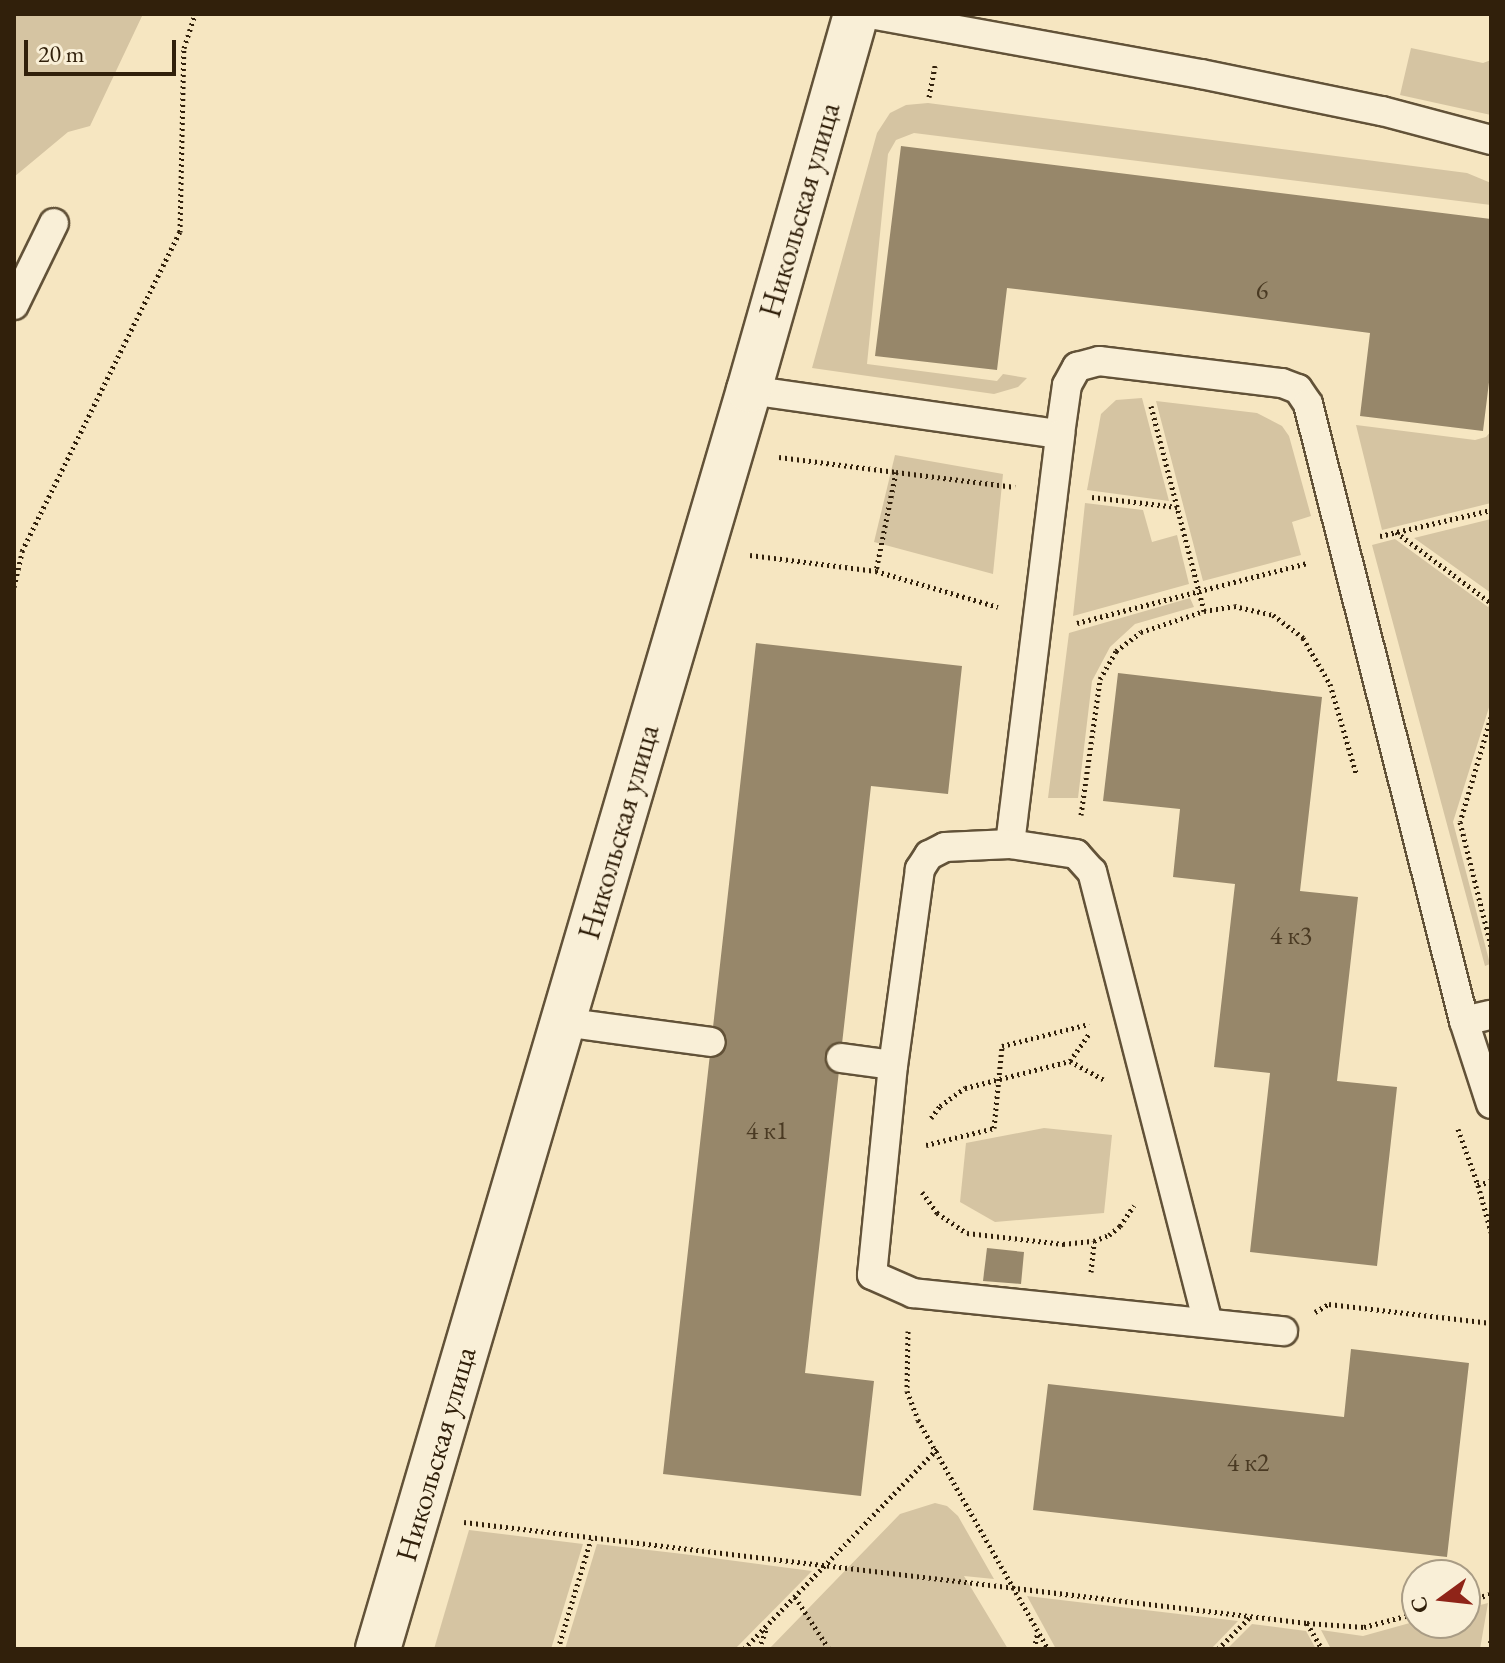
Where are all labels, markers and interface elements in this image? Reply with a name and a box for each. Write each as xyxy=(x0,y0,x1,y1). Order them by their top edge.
scale bar xyxy=(28,24,180,74)
text: 20 m xyxy=(38,38,85,69)
street label: Никольская улица xyxy=(752,99,848,321)
house number: 6 xyxy=(1256,275,1268,307)
street label: Никольская улица xyxy=(571,721,667,943)
house number: 4 к3 xyxy=(1270,920,1312,952)
house number: 4 к1 xyxy=(746,1115,788,1147)
street label: Никольская улица xyxy=(388,1343,484,1565)
house number: 4 к2 xyxy=(1227,1447,1269,1479)
north arrow xyxy=(1401,1559,1481,1639)
text: С xyxy=(1403,1594,1435,1616)

